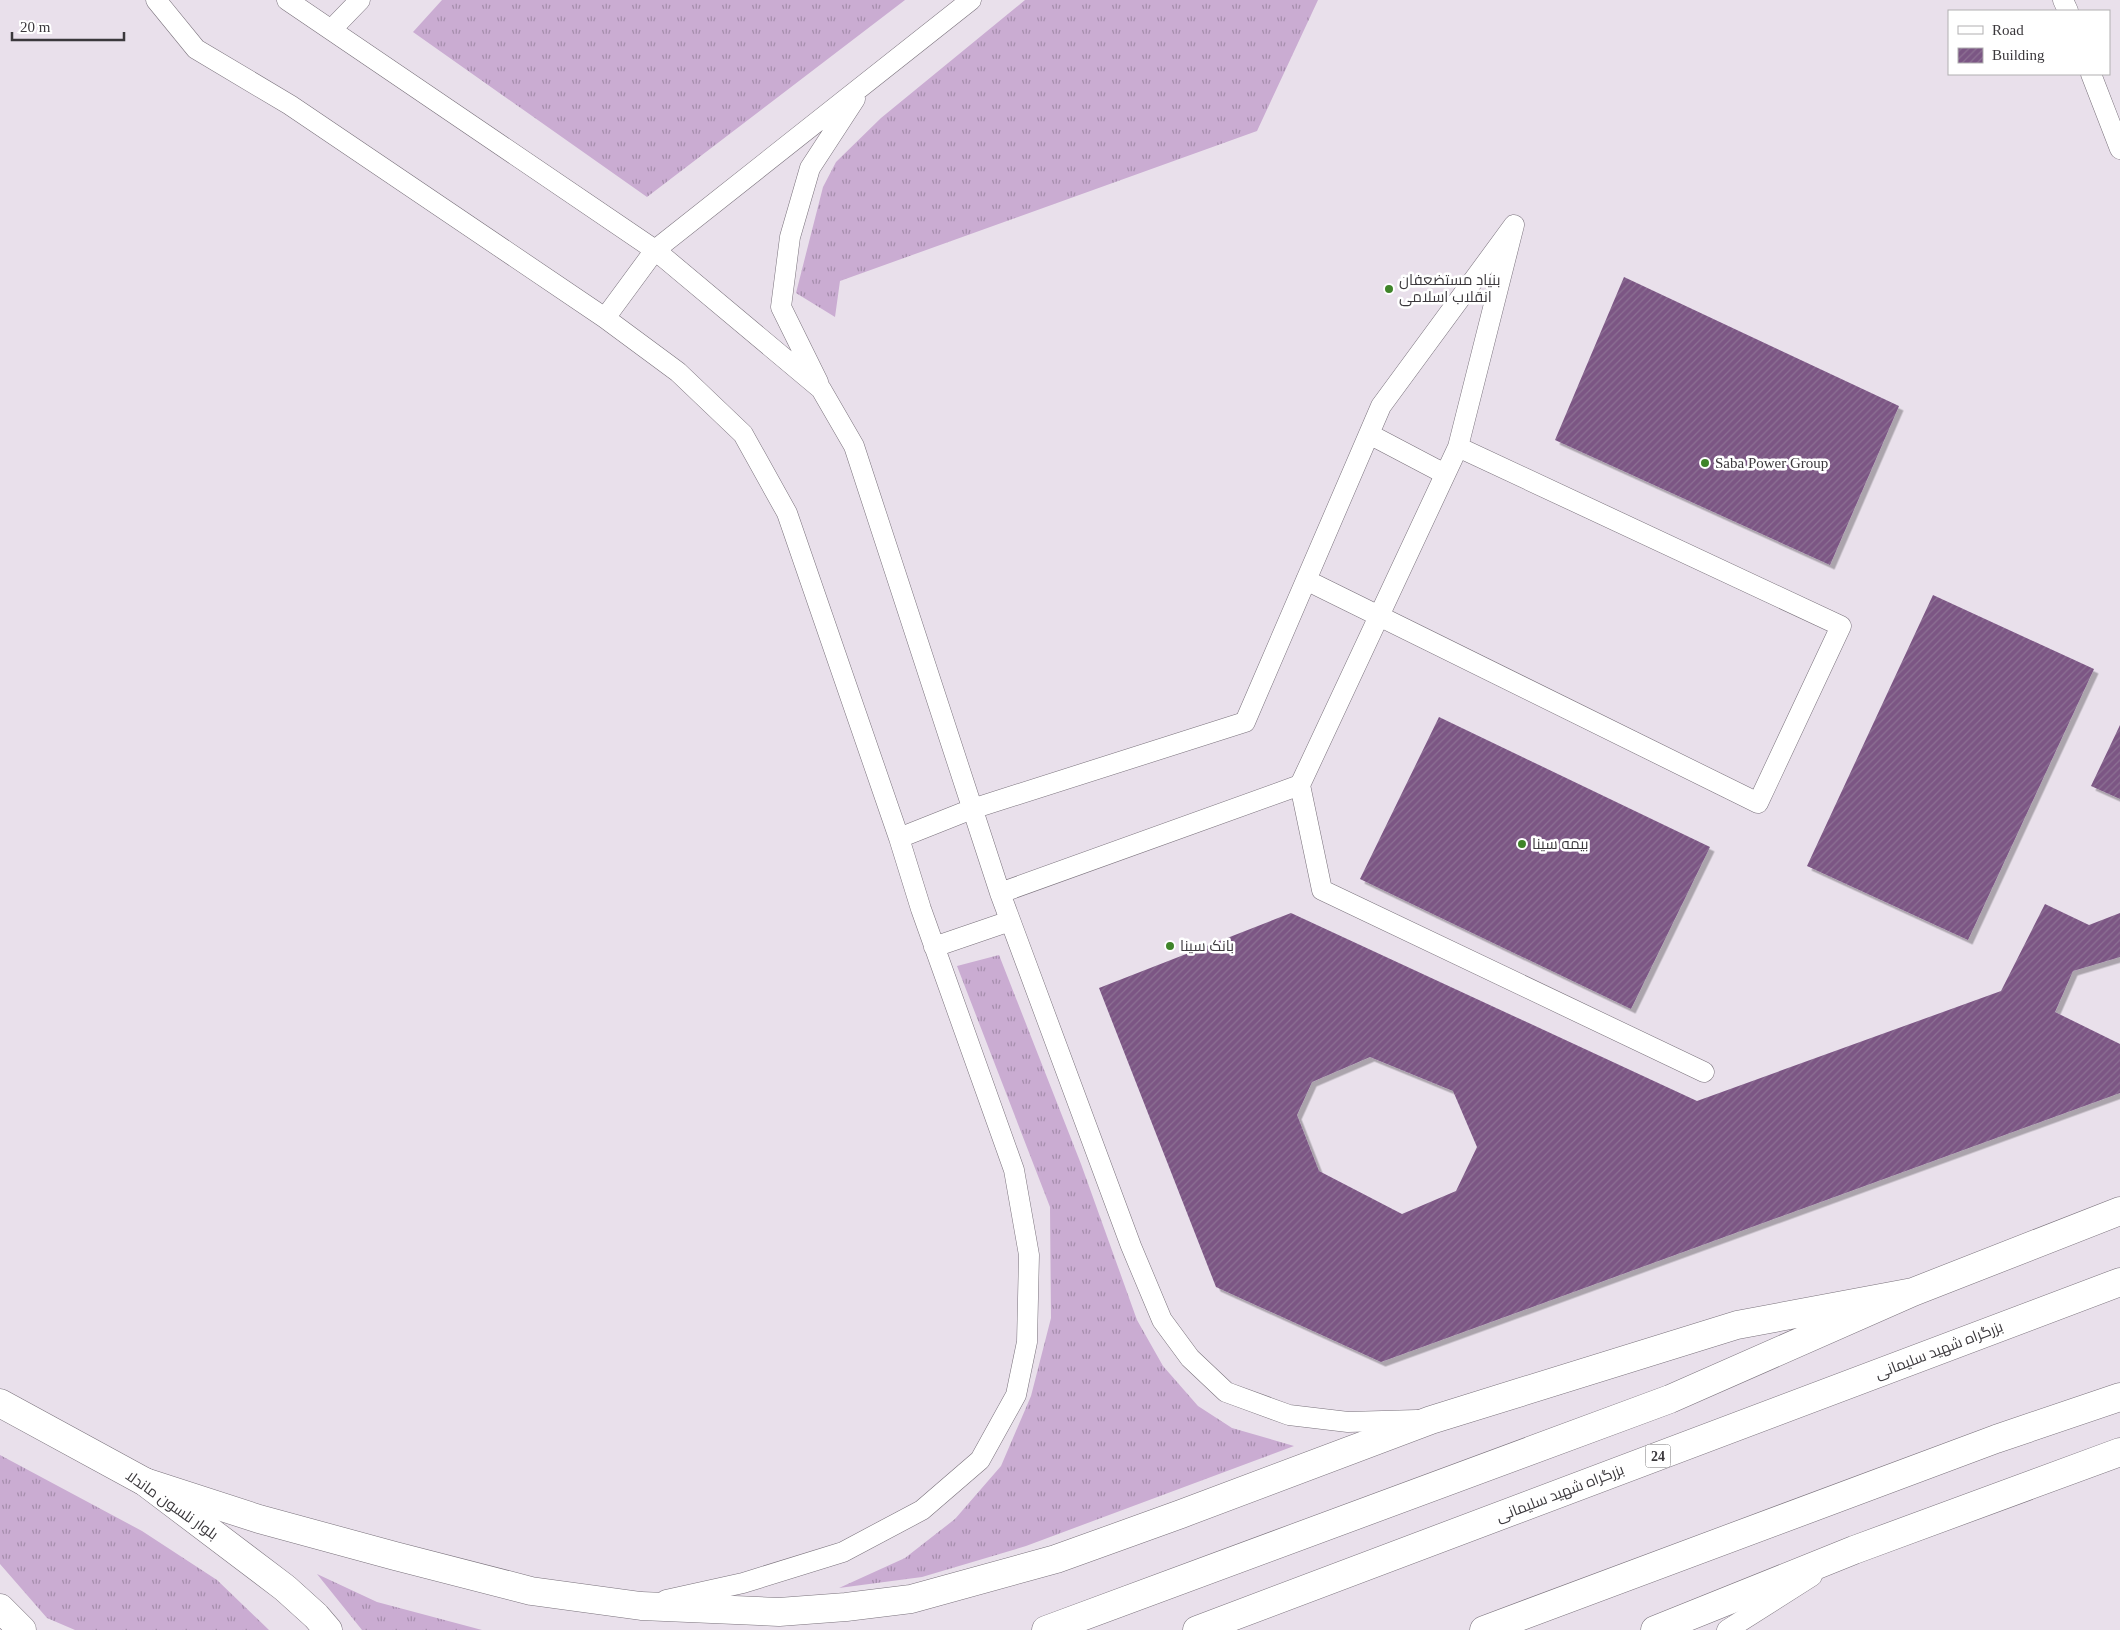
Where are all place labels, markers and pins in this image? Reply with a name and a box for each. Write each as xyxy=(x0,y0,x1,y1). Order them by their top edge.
place label: بنیاد مستضعفان انقلاب اسلامی xyxy=(1399,272,1501,307)
marker: بنیاد مستضعفان انقلاب اسلامی xyxy=(1383,283,1395,295)
place label: Saba Power Group xyxy=(1715,455,1828,471)
marker: Saba Power Group xyxy=(1699,457,1711,469)
place label: بیمه سینا xyxy=(1532,836,1589,852)
marker: بیمه سینا xyxy=(1516,838,1528,850)
place label: بانک سینا xyxy=(1180,938,1234,954)
marker: بانک سینا xyxy=(1164,940,1176,952)

